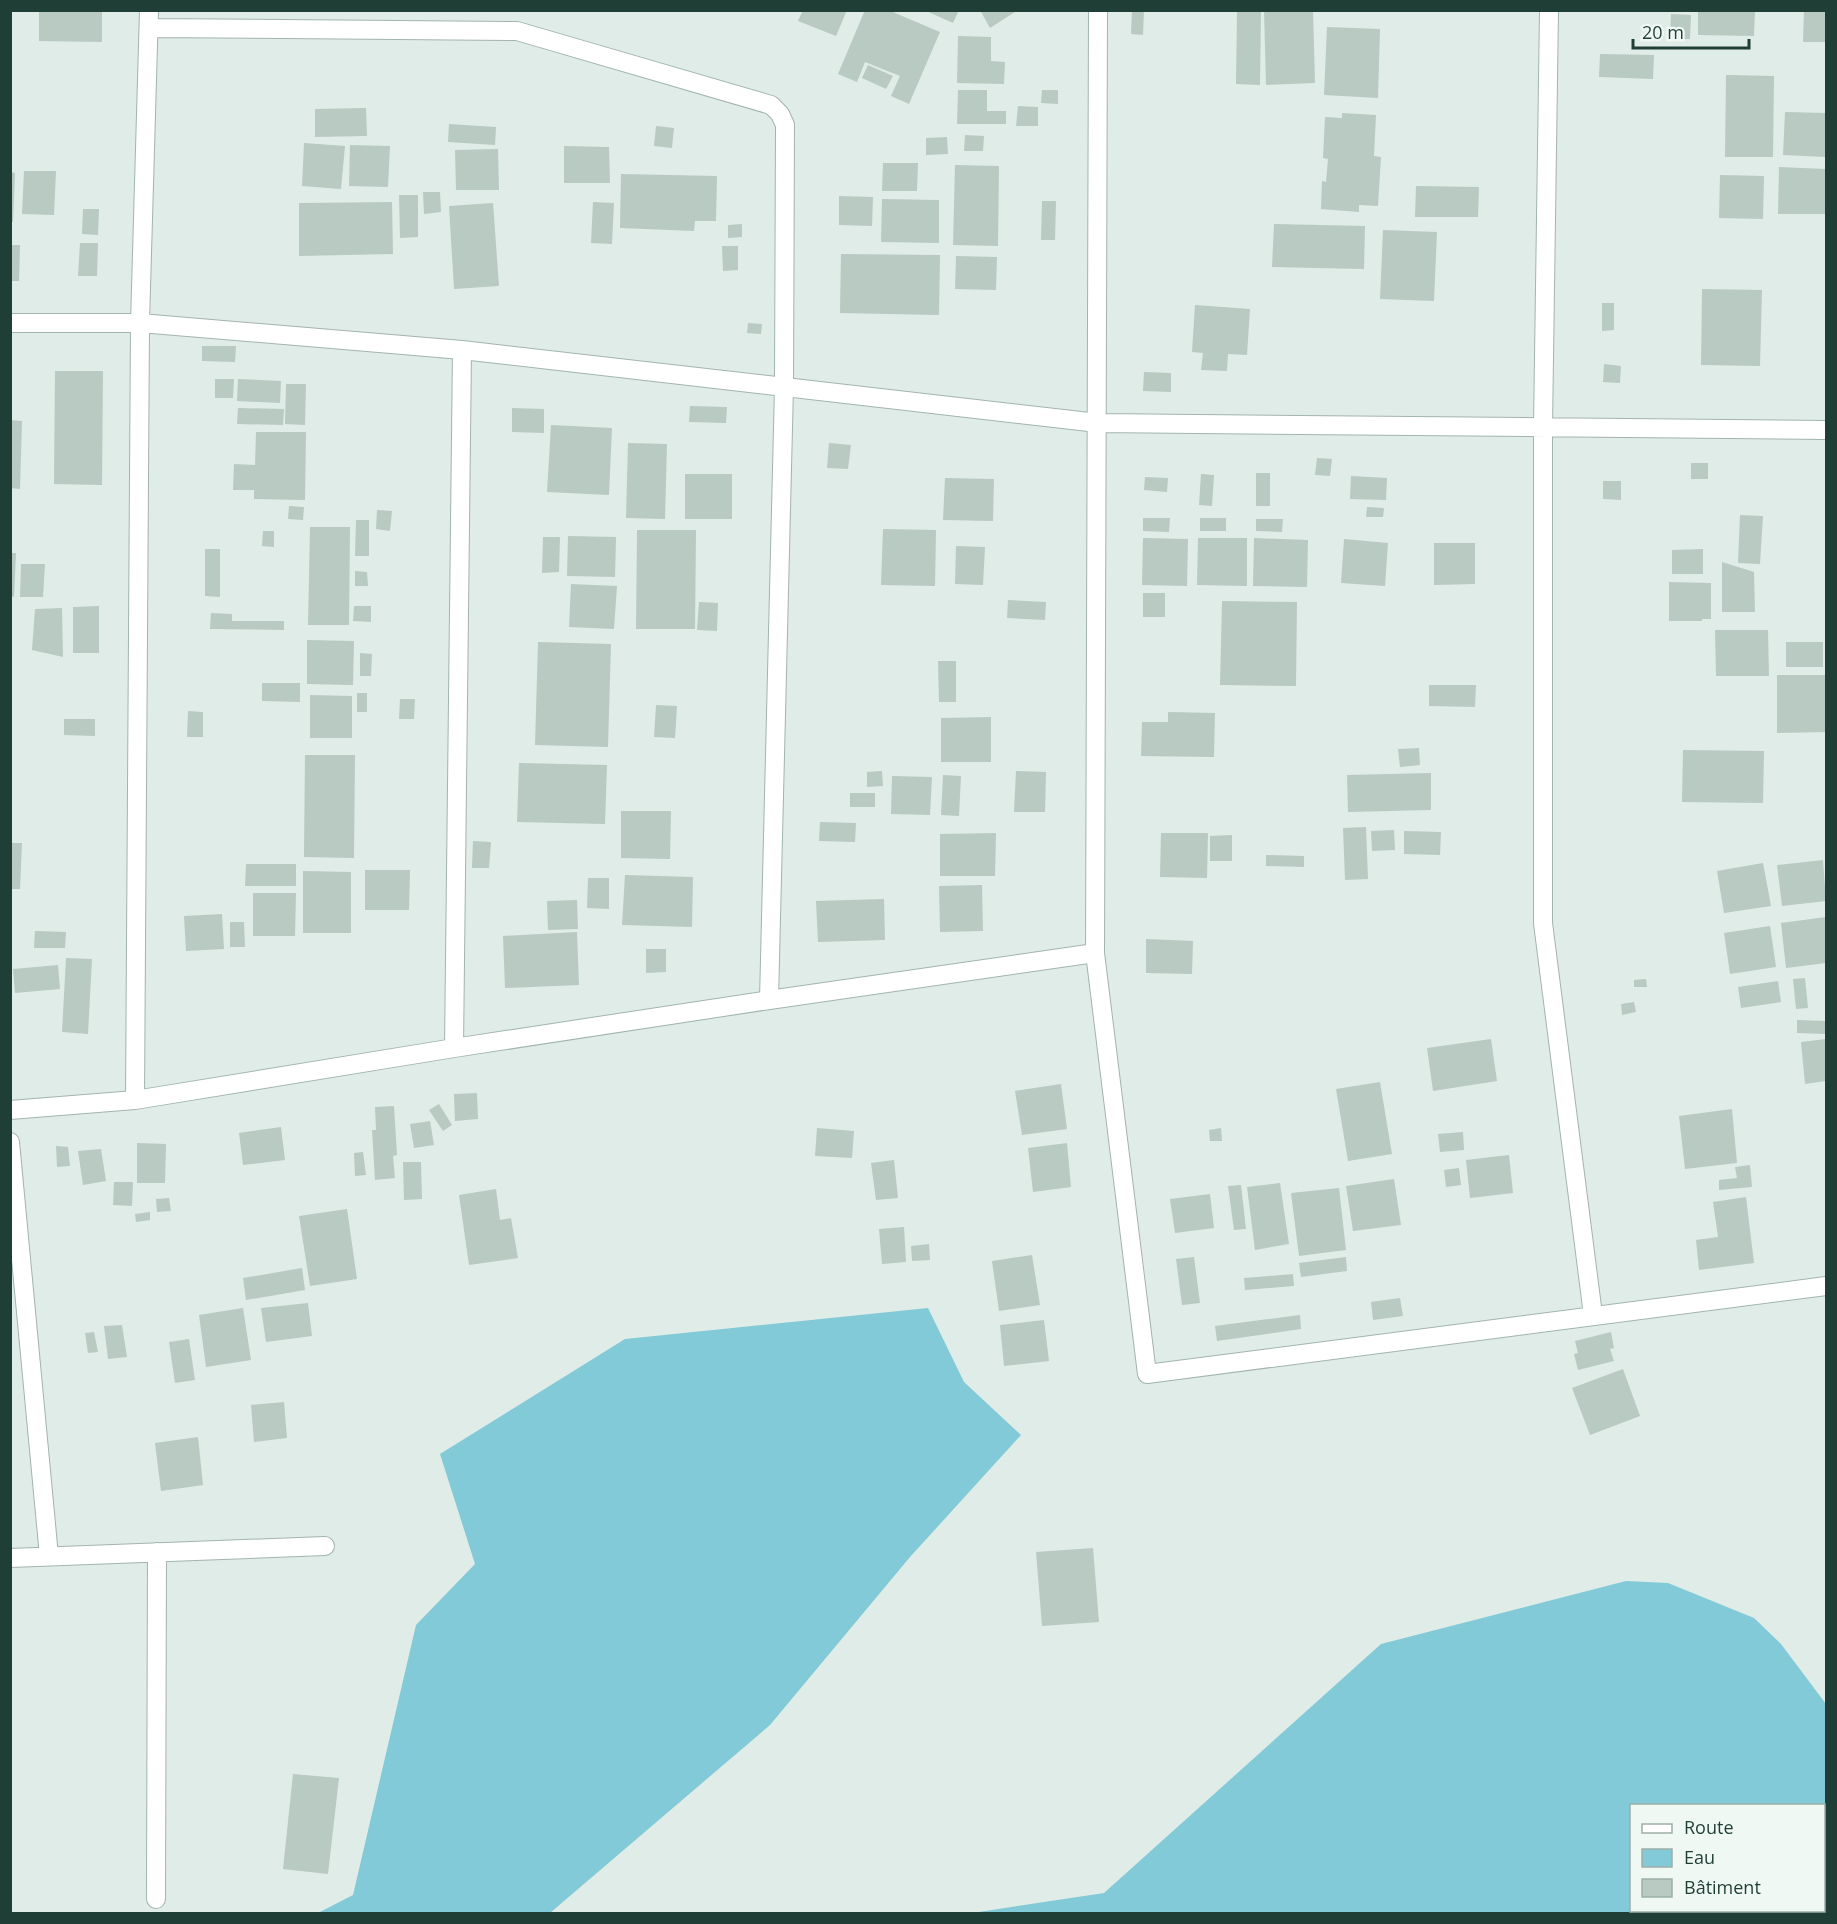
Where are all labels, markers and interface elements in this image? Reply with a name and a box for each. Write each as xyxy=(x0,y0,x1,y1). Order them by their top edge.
scale bar xyxy=(1633,12,1748,50)
text: 20 m xyxy=(1642,20,1684,44)
legend xyxy=(1630,1804,1825,1912)
text: Route xyxy=(1684,1815,1734,1839)
text: Eau xyxy=(1684,1845,1715,1869)
text: Bâtiment xyxy=(1684,1875,1761,1899)

